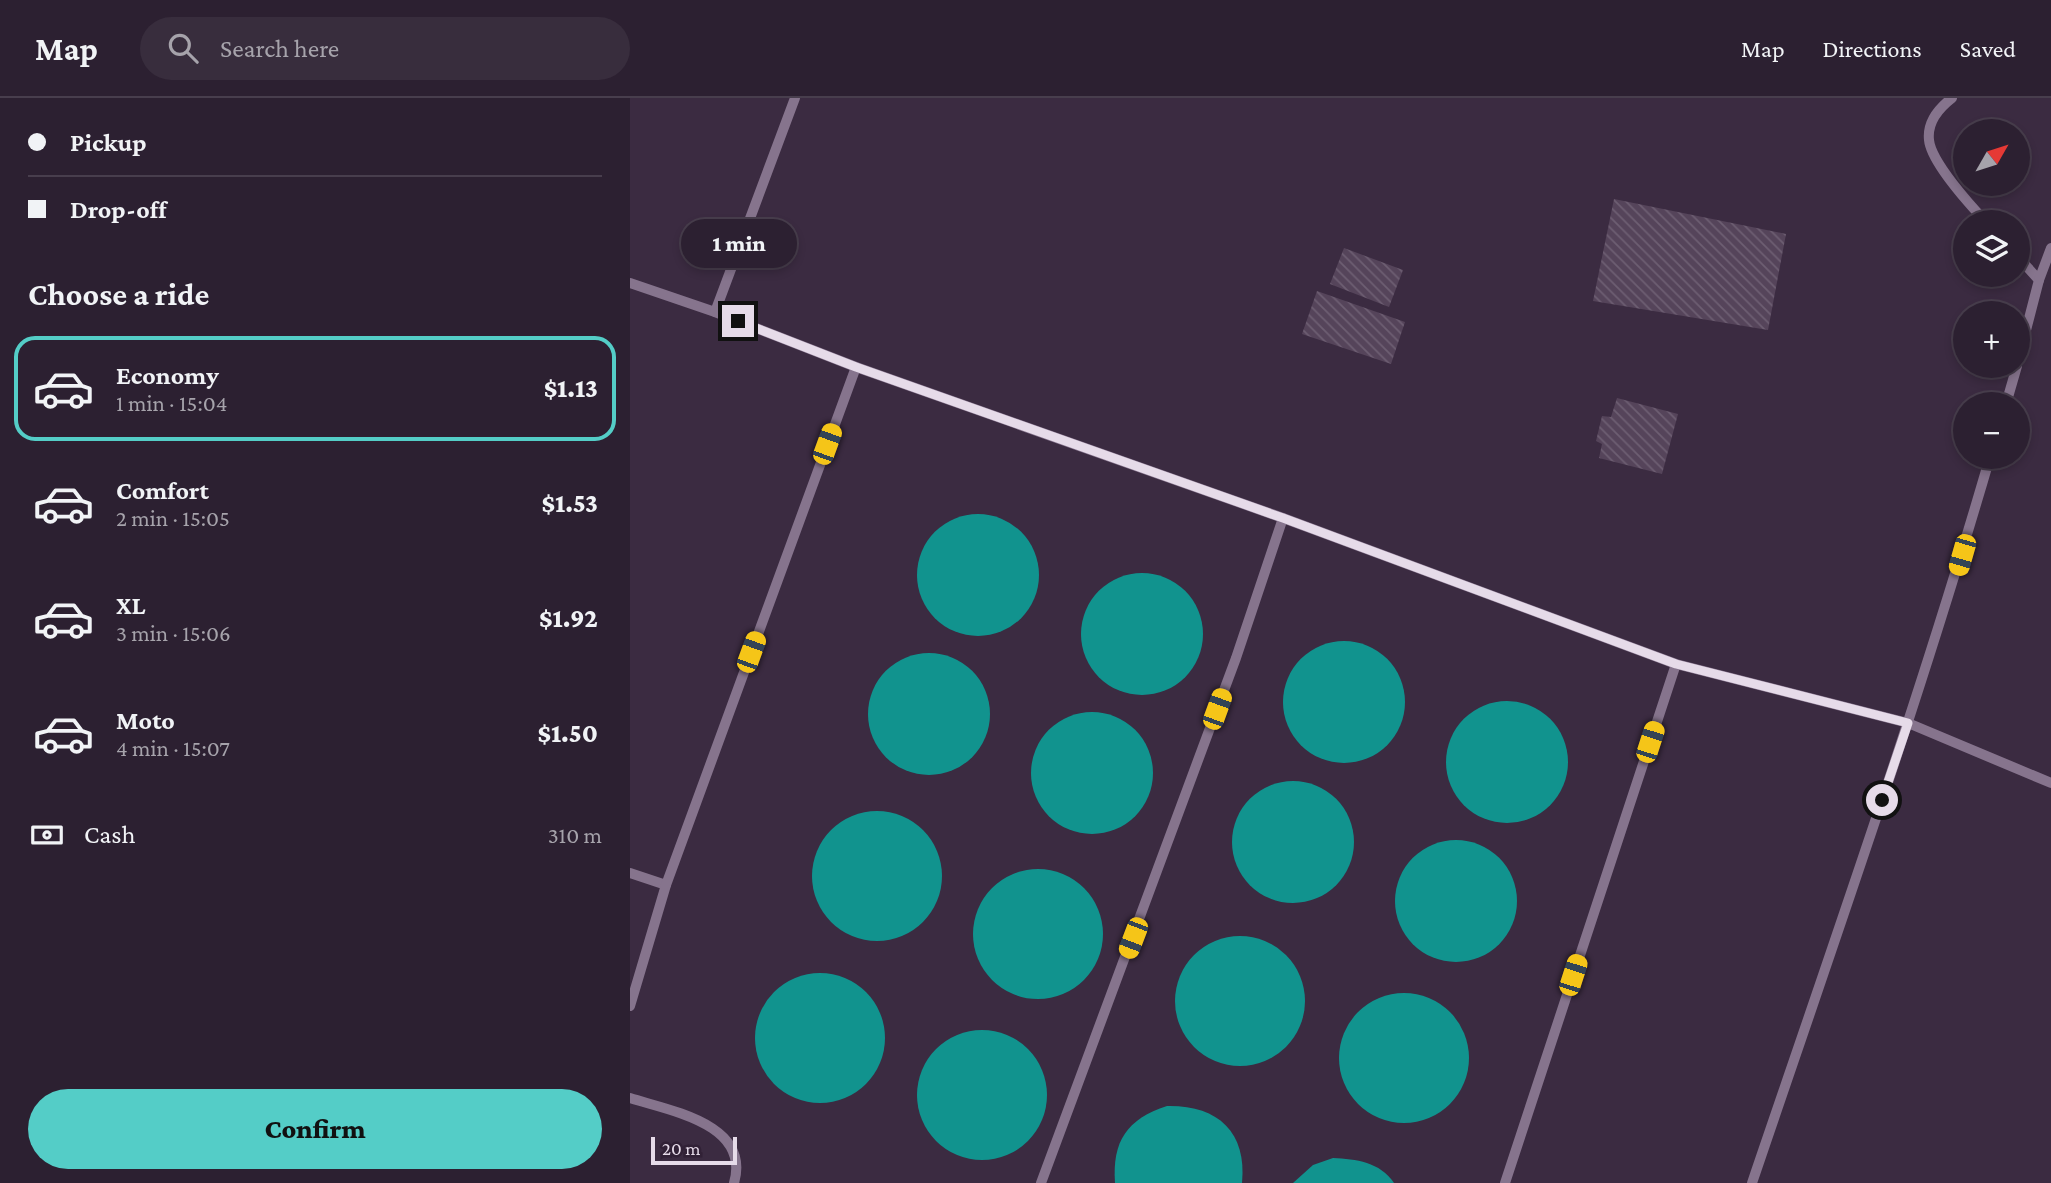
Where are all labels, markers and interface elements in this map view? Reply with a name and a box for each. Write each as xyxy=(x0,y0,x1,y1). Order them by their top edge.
search box xyxy=(140,17,630,80)
icon: search xyxy=(164,29,202,67)
text: Map xyxy=(35,30,98,67)
text: Search here xyxy=(220,34,339,63)
text: Map xyxy=(1741,35,1785,62)
text: Directions xyxy=(1823,35,1922,62)
text: Saved xyxy=(1960,35,2016,62)
north arrow xyxy=(1953,119,2030,196)
map controls xyxy=(1953,119,2030,469)
text: Pickup xyxy=(70,128,147,157)
text: Drop-off xyxy=(70,195,167,224)
button: layers xyxy=(1953,210,2030,287)
callout: 1 min xyxy=(680,220,796,268)
text: 1 min xyxy=(712,230,766,256)
text: Choose a ride xyxy=(28,276,209,312)
button: + xyxy=(1953,301,2030,378)
route end xyxy=(722,305,754,337)
icon: car xyxy=(32,357,95,420)
text: Economy xyxy=(116,361,219,390)
text: $1.13 xyxy=(544,374,598,403)
text: 1 min · 15:04 xyxy=(116,390,227,416)
button: − xyxy=(1953,392,2030,469)
car xyxy=(810,421,845,467)
icon: car xyxy=(32,472,95,535)
text: Comfort xyxy=(116,476,209,505)
text: $1.53 xyxy=(542,489,598,518)
text: 2 min · 15:05 xyxy=(116,505,230,531)
car xyxy=(1947,532,1978,578)
icon: car xyxy=(32,587,95,650)
text: XL xyxy=(116,591,145,620)
text: $1.92 xyxy=(539,604,598,633)
text: 3 min · 15:06 xyxy=(116,620,231,646)
car xyxy=(734,629,769,675)
car xyxy=(1200,686,1235,732)
icon: car xyxy=(32,702,95,765)
text: Moto xyxy=(116,706,175,735)
text: $1.50 xyxy=(538,719,598,748)
car xyxy=(1634,719,1667,765)
text: 4 min · 15:07 xyxy=(116,735,230,761)
route start xyxy=(1866,784,1898,816)
icon: cash xyxy=(28,816,66,854)
text: Cash xyxy=(84,820,135,849)
text: 310 m xyxy=(548,822,602,848)
car xyxy=(1116,915,1151,961)
car xyxy=(1557,952,1590,998)
button: Confirm xyxy=(28,1089,602,1169)
scale bar xyxy=(651,1134,737,1166)
text: 20 m xyxy=(662,1138,701,1159)

